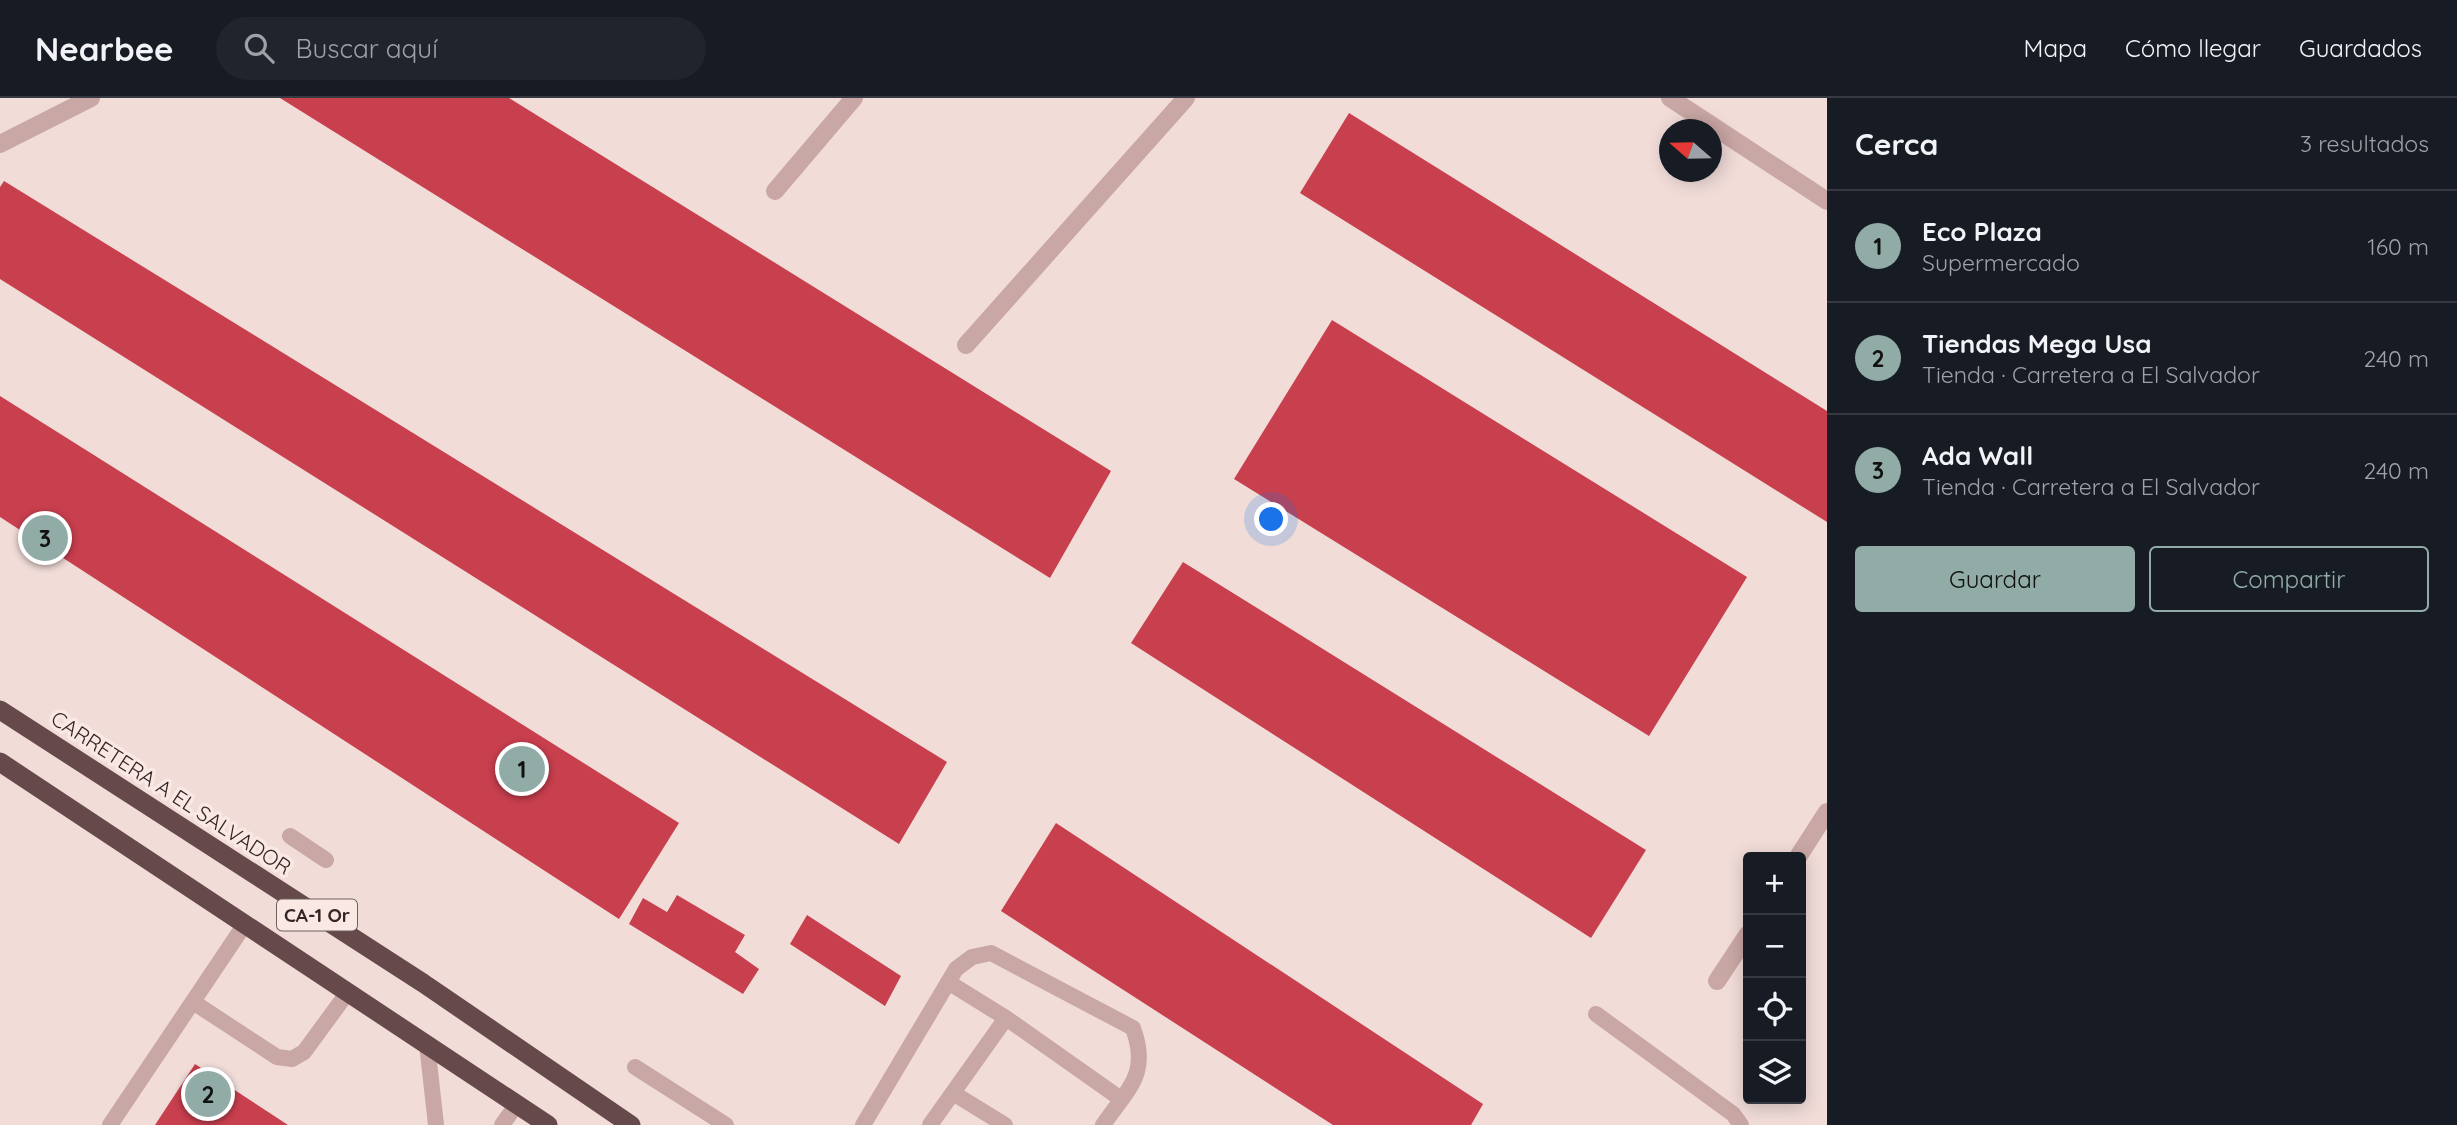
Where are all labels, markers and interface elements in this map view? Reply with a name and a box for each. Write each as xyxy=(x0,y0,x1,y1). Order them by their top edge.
search box xyxy=(216,17,706,80)
text: Nearbee xyxy=(35,28,174,69)
icon: search xyxy=(240,29,278,67)
text: Buscar aquí xyxy=(296,32,438,65)
text: Mapa xyxy=(2024,33,2087,63)
text: Cómo llegar xyxy=(2125,33,2261,63)
text: Guardados xyxy=(2299,33,2422,63)
north arrow xyxy=(1659,119,1722,182)
text: Cerca xyxy=(1855,125,1938,163)
text: 3 resultados xyxy=(2300,129,2429,158)
text: Eco Plaza xyxy=(1922,215,2042,248)
text: 1 xyxy=(1874,232,1882,261)
text: 160 m xyxy=(2367,232,2429,261)
text: Supermercado xyxy=(1922,248,2080,277)
text: Tiendas Mega Usa xyxy=(1922,327,2152,360)
text: 2 xyxy=(1871,344,1885,373)
text: 240 m xyxy=(2364,344,2429,373)
text: Tienda · Carretera a El Salvador xyxy=(1922,360,2260,389)
text: Ada Wall xyxy=(1922,439,2033,472)
text: 3 xyxy=(1872,456,1884,485)
text: 240 m xyxy=(2364,456,2429,485)
text: Tienda · Carretera a El Salvador xyxy=(1922,472,2260,501)
your location xyxy=(1254,502,1288,536)
pin: 3 xyxy=(22,512,68,564)
button: Guardar xyxy=(1855,546,2135,612)
button: Compartir xyxy=(2149,546,2429,612)
street label: CARRETERA A EL SALVADOR xyxy=(47,705,297,880)
pin: 1 xyxy=(499,743,545,795)
map controls xyxy=(1743,852,1806,1104)
button: + xyxy=(1743,852,1806,915)
road number: CA-1 Or xyxy=(277,900,357,930)
button: − xyxy=(1743,915,1806,978)
button: locate xyxy=(1743,978,1806,1041)
button: layers xyxy=(1743,1041,1806,1104)
pin: 2 xyxy=(185,1068,231,1120)

